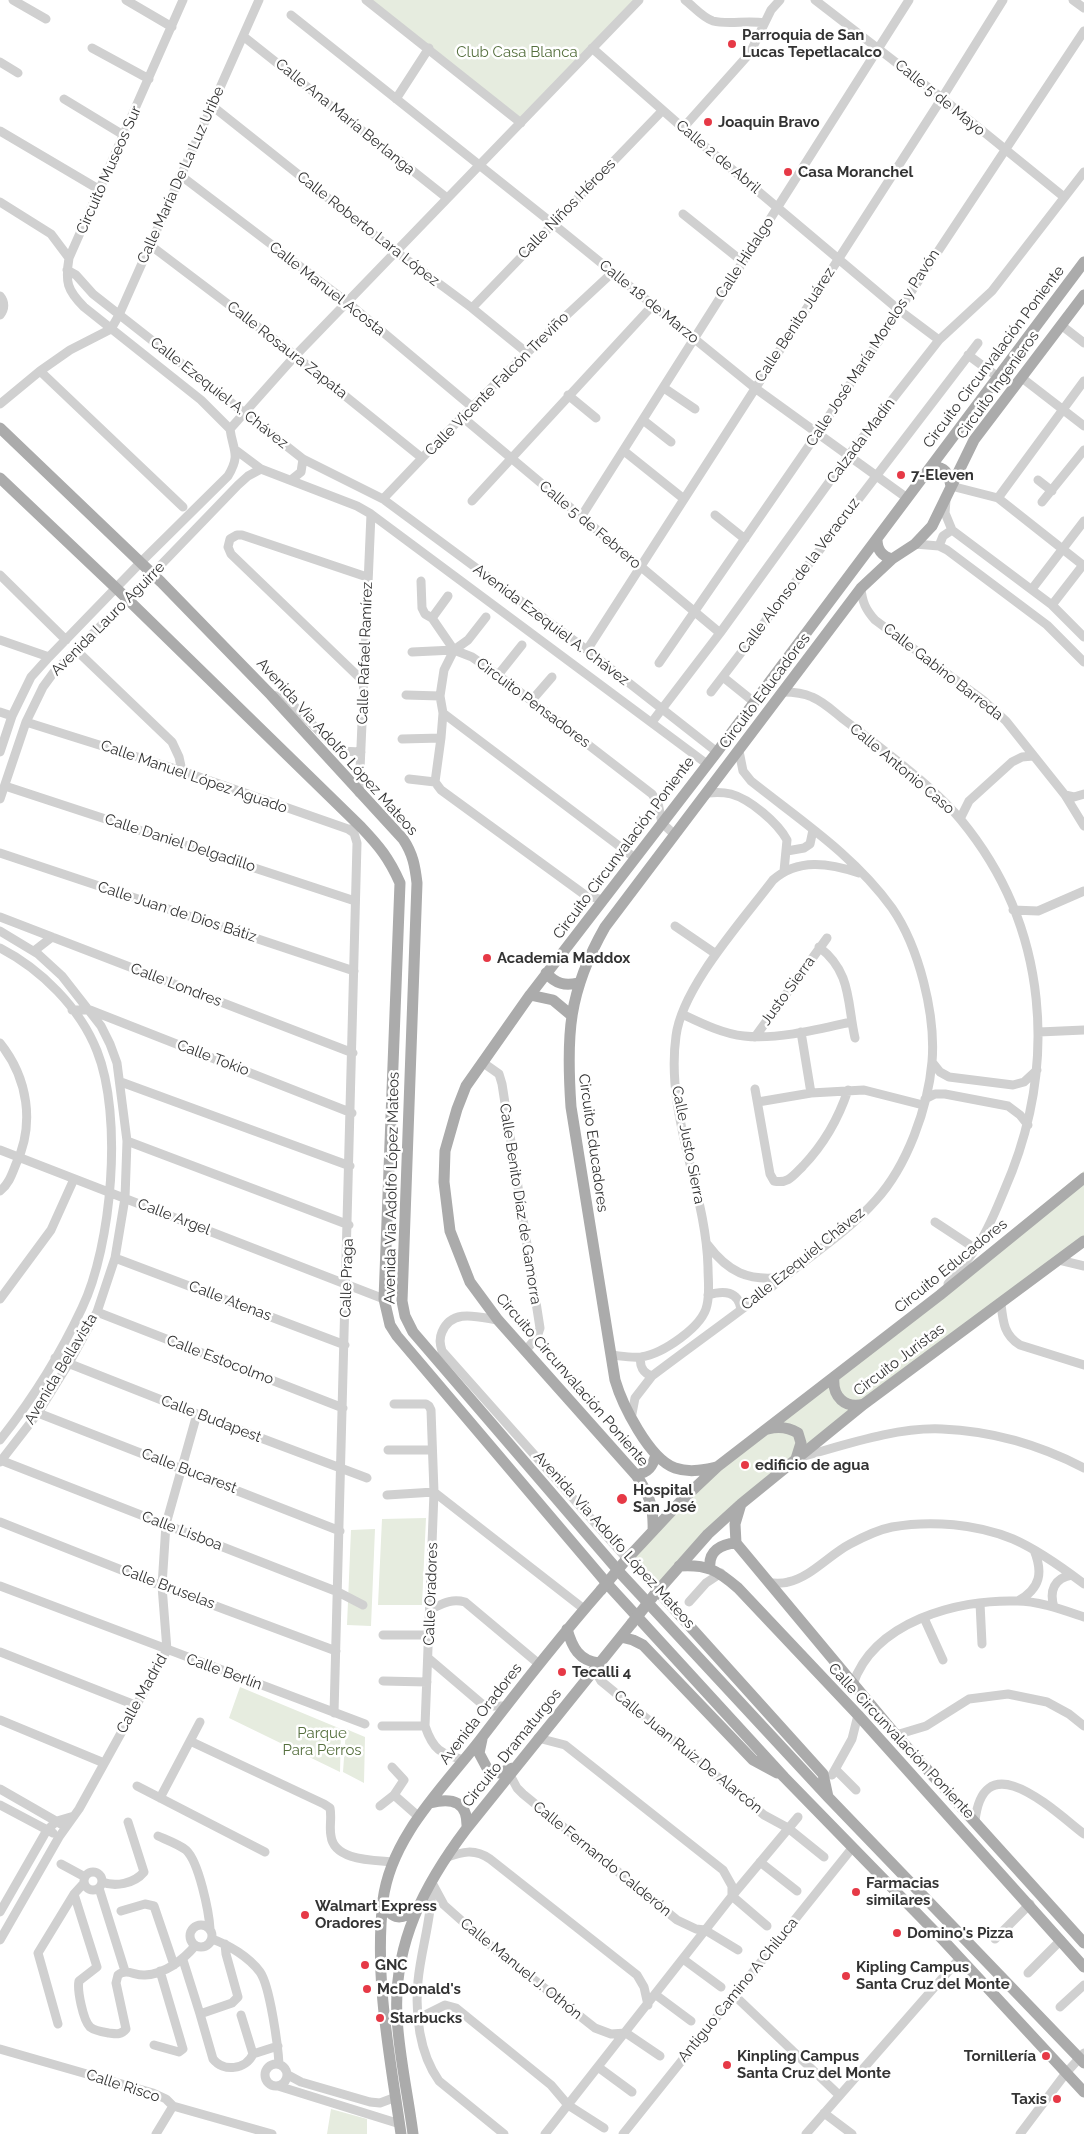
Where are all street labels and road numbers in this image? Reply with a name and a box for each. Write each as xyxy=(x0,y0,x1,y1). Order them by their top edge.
street label: Calle Ana María Berlanga xyxy=(272,55,418,179)
street label: Calle 5 de Mayo xyxy=(891,56,989,140)
street label: Calle María De La Luz Uribe xyxy=(134,84,228,266)
street label: Circuito Museos Sur xyxy=(73,103,145,237)
street label: Calle 2 de Abril xyxy=(672,116,764,198)
street label: Calle Niños Héroes xyxy=(514,155,620,263)
street label: Calle Roberto Lara López xyxy=(293,168,443,290)
street label: Calle Hidalgo xyxy=(712,214,778,302)
street label: Calle Manuel Acosta xyxy=(265,238,389,340)
street label: Calle José María Morelos y Pavón xyxy=(802,246,944,450)
street label: Calle 18 de Marzo xyxy=(596,256,702,348)
street label: Circuito Circunvalación Poniente xyxy=(920,262,1068,452)
street label: Calle Benito Juárez xyxy=(751,264,839,386)
street label: Calle Rosaura Zapata xyxy=(223,298,351,402)
street label: Calle Vicente Falcón Treviño xyxy=(421,308,573,460)
street label: Circuito Ingenieros xyxy=(953,327,1043,443)
street label: Calle Ezequiel A. Chávez xyxy=(146,334,292,452)
street label: Calzada Madín xyxy=(823,395,899,487)
street label: Calle 5 de Febrero xyxy=(535,477,645,573)
street label: Calle Alonso de la Veracruz xyxy=(735,495,863,657)
street label: Avenida Lauro Aguirre xyxy=(47,558,169,680)
street label: Avenida Ezequiel A. Chávez xyxy=(470,561,632,689)
street label: Calle Rafael Ramírez xyxy=(354,581,376,725)
street label: Calle Gabino Barreda xyxy=(880,620,1006,724)
street label: Circuito Educadores xyxy=(716,630,814,752)
street label: Circuito Pensadores xyxy=(472,654,594,752)
street label: Avenida Via Adolfo López Mateos xyxy=(253,655,421,839)
street label: Calle Antonio Caso xyxy=(846,720,958,818)
street label: Calle Manuel López Aguado xyxy=(98,737,290,817)
street label: Circuito Circunvalación Poniente xyxy=(550,753,698,943)
street label: Calle Daniel Delgadillo xyxy=(102,810,258,876)
street label: Calle Juan de Dios Bátiz xyxy=(95,878,259,946)
street label: Justo Sierra xyxy=(757,953,819,1029)
street label: Calle Londres xyxy=(128,959,224,1011)
street label: Calle Tokio xyxy=(174,1036,252,1080)
street label: Avenida Via Adolfo López Mateos xyxy=(381,1072,403,1304)
street label: Circuito Educadores xyxy=(574,1073,612,1213)
street label: Calle Justo Sierra xyxy=(668,1084,708,1206)
street label: Calle Benito Díaz de Gamorra xyxy=(495,1102,545,1306)
street label: Calle Argel xyxy=(135,1195,213,1239)
street label: Calle Ezequiel Chávez xyxy=(738,1204,868,1314)
street label: Circuito Educadores xyxy=(891,1215,1011,1317)
street label: Calle Praga xyxy=(337,1238,357,1318)
street label: Calle Atenas xyxy=(186,1277,274,1325)
street label: Circuito Circunvalación Poniente xyxy=(492,1290,652,1470)
street label: Avenida Bellavista xyxy=(21,1310,101,1428)
street label: Circuito Juristas xyxy=(850,1320,948,1400)
street label: Calle Estocolmo xyxy=(164,1331,276,1389)
street label: Calle Budapest xyxy=(158,1392,264,1446)
street label: Calle Bucarest xyxy=(139,1445,239,1497)
street label: Avenida Via Adolfo López Mateos xyxy=(530,1448,698,1632)
street label: Calle Lisboa xyxy=(139,1507,225,1555)
street label: Calle Oradores xyxy=(420,1542,442,1646)
street label: Calle Bruselas xyxy=(119,1561,217,1613)
street label: Calle Berlín xyxy=(184,1650,264,1694)
street label: Calle Madrid xyxy=(113,1651,171,1737)
street label: Avenida Oradores xyxy=(436,1660,526,1768)
street label: Calle Circunvalación Poniente xyxy=(824,1660,978,1822)
street label: Circuito Dramaturgos xyxy=(459,1685,565,1811)
street label: Calle Juan Ruíz De Alarcón xyxy=(610,1687,766,1817)
street label: Calle Fernando Calderón xyxy=(529,1798,675,1920)
street label: Calle Manuel J. Othón xyxy=(457,1914,585,2024)
street label: Antiguo Camino A Chiluca xyxy=(674,1914,802,2066)
street label: Calle Risco xyxy=(84,2066,162,2106)

